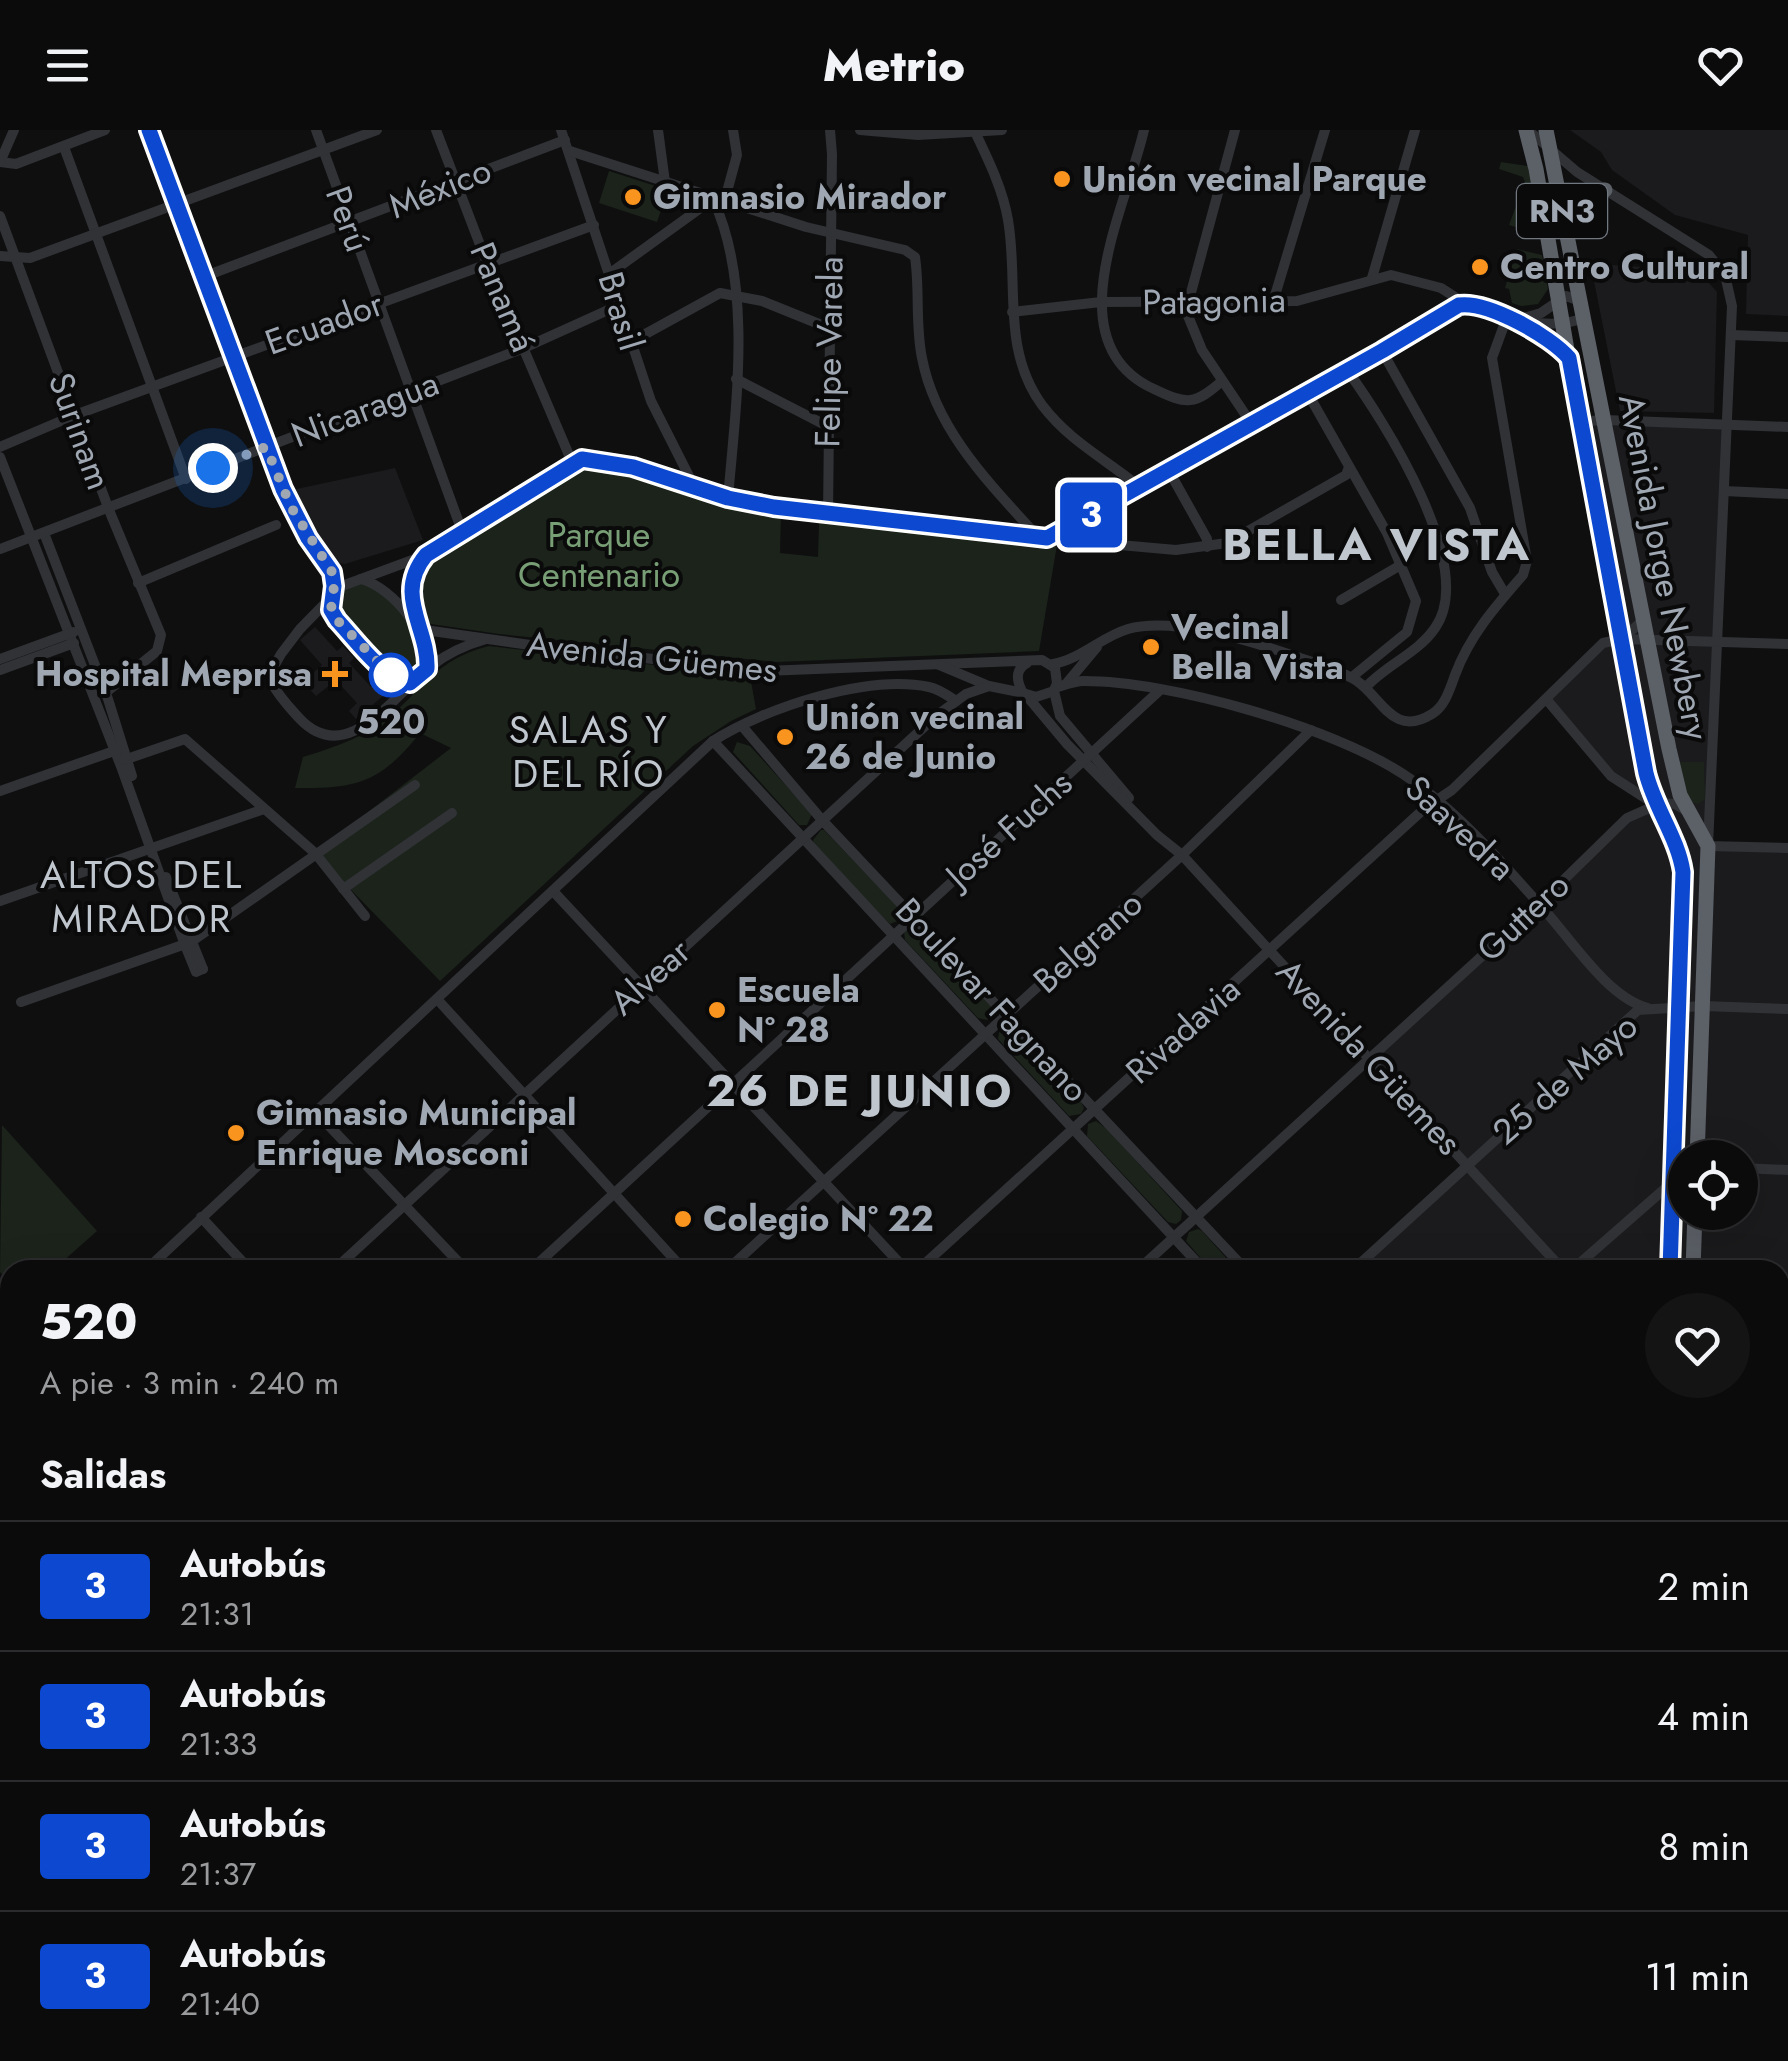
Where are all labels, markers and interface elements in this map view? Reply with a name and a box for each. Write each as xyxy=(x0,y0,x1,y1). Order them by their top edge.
text: Metrio xyxy=(823,33,965,98)
icon: menu xyxy=(40,38,95,93)
icon: heart xyxy=(1693,38,1748,93)
street label: México xyxy=(381,145,499,231)
place label: Unión vecinal Parque xyxy=(1082,154,1427,204)
marker: Unión vecinal Parque xyxy=(1051,168,1073,190)
place label: Gimnasio Mirador xyxy=(653,172,947,222)
street label: Perú xyxy=(313,179,383,259)
road number: RN3 xyxy=(1517,184,1607,238)
marker: Gimnasio Mirador xyxy=(622,186,644,208)
street label: Panamá xyxy=(458,235,548,359)
place label: Centro Cultural xyxy=(1500,242,1749,292)
street label: Felipe Varela xyxy=(802,256,856,448)
marker: Centro Cultural xyxy=(1469,256,1491,278)
street label: Brasil xyxy=(585,266,657,356)
street label: Patagonia xyxy=(1142,275,1286,327)
street label: Ecuador xyxy=(258,279,390,367)
street label: Nicaragua xyxy=(284,358,446,460)
street label: Surinam xyxy=(36,366,124,496)
street label: Avenida Jorge Newbery xyxy=(1606,390,1722,745)
your location xyxy=(188,443,238,493)
line badge: 3 xyxy=(1058,482,1124,548)
text: 3 xyxy=(1080,490,1102,540)
park label: Parque Centenario xyxy=(518,510,680,600)
district label: BELLA VISTA xyxy=(1222,512,1532,577)
place label: Vecinal Bella Vista xyxy=(1170,602,1344,692)
street label: Avenida Güemes xyxy=(524,619,780,695)
marker: Vecinal Bella Vista xyxy=(1140,636,1162,658)
place label: Hospital Meprisa xyxy=(35,649,312,699)
marker: 520 xyxy=(370,654,412,696)
marker: Hospital Meprisa xyxy=(322,661,348,687)
place label: Unión vecinal 26 de Junio xyxy=(805,692,1024,782)
place label: 520 xyxy=(357,697,425,747)
district label: SALAS Y DEL RÍO xyxy=(509,702,669,801)
marker: Unión vecinal 26 de Junio xyxy=(774,726,796,748)
street label: José Fuchs xyxy=(932,759,1083,902)
street label: Saavedra xyxy=(1394,764,1526,892)
district label: ALTOS DEL MIRADOR xyxy=(40,847,244,946)
street label: Guttero xyxy=(1465,861,1581,973)
street label: Belgrano xyxy=(1022,879,1154,1005)
street label: Boulevar Fagnano xyxy=(884,887,1100,1113)
street label: Alvear xyxy=(599,927,701,1027)
street label: Avenida Güemes xyxy=(1265,948,1473,1166)
place label: Escuela Nº 28 xyxy=(737,965,860,1055)
street label: Rivadavia xyxy=(1115,965,1251,1095)
marker: Escuela Nº 28 xyxy=(706,999,728,1021)
street label: 25 de Mayo xyxy=(1482,1002,1648,1156)
district label: 26 DE JUNIO xyxy=(706,1058,1014,1123)
place label: Gimnasio Municipal Enrique Mosconi xyxy=(256,1088,577,1178)
marker: Gimnasio Municipal Enrique Mosconi xyxy=(225,1122,247,1144)
map controls xyxy=(1668,1140,1758,1230)
button: locate xyxy=(1668,1140,1758,1230)
place label: Colegio Nº 22 xyxy=(703,1194,934,1244)
marker: Colegio Nº 22 xyxy=(672,1208,694,1230)
text: 520 xyxy=(40,1288,138,1357)
button: heart xyxy=(1645,1293,1750,1398)
text: A pie · 3 min · 240 m xyxy=(40,1360,339,1406)
text: Salidas xyxy=(40,1447,166,1502)
text: Autobús xyxy=(180,1536,326,1591)
text: 2 min xyxy=(1658,1559,1750,1614)
text: 3 xyxy=(84,1561,106,1611)
text: 21:31 xyxy=(180,1591,254,1637)
text: Autobús xyxy=(180,1666,326,1721)
text: 4 min xyxy=(1657,1689,1750,1744)
text: 3 xyxy=(84,1691,106,1741)
text: 21:33 xyxy=(180,1721,257,1767)
text: Autobús xyxy=(180,1796,326,1851)
text: 8 min xyxy=(1658,1819,1750,1874)
text: 3 xyxy=(84,1821,106,1871)
text: 21:37 xyxy=(180,1851,256,1897)
text: Autobús xyxy=(180,1926,326,1981)
text: 11 min xyxy=(1645,1949,1750,2004)
text: 3 xyxy=(84,1951,106,2001)
text: 21:40 xyxy=(180,1981,260,2027)

